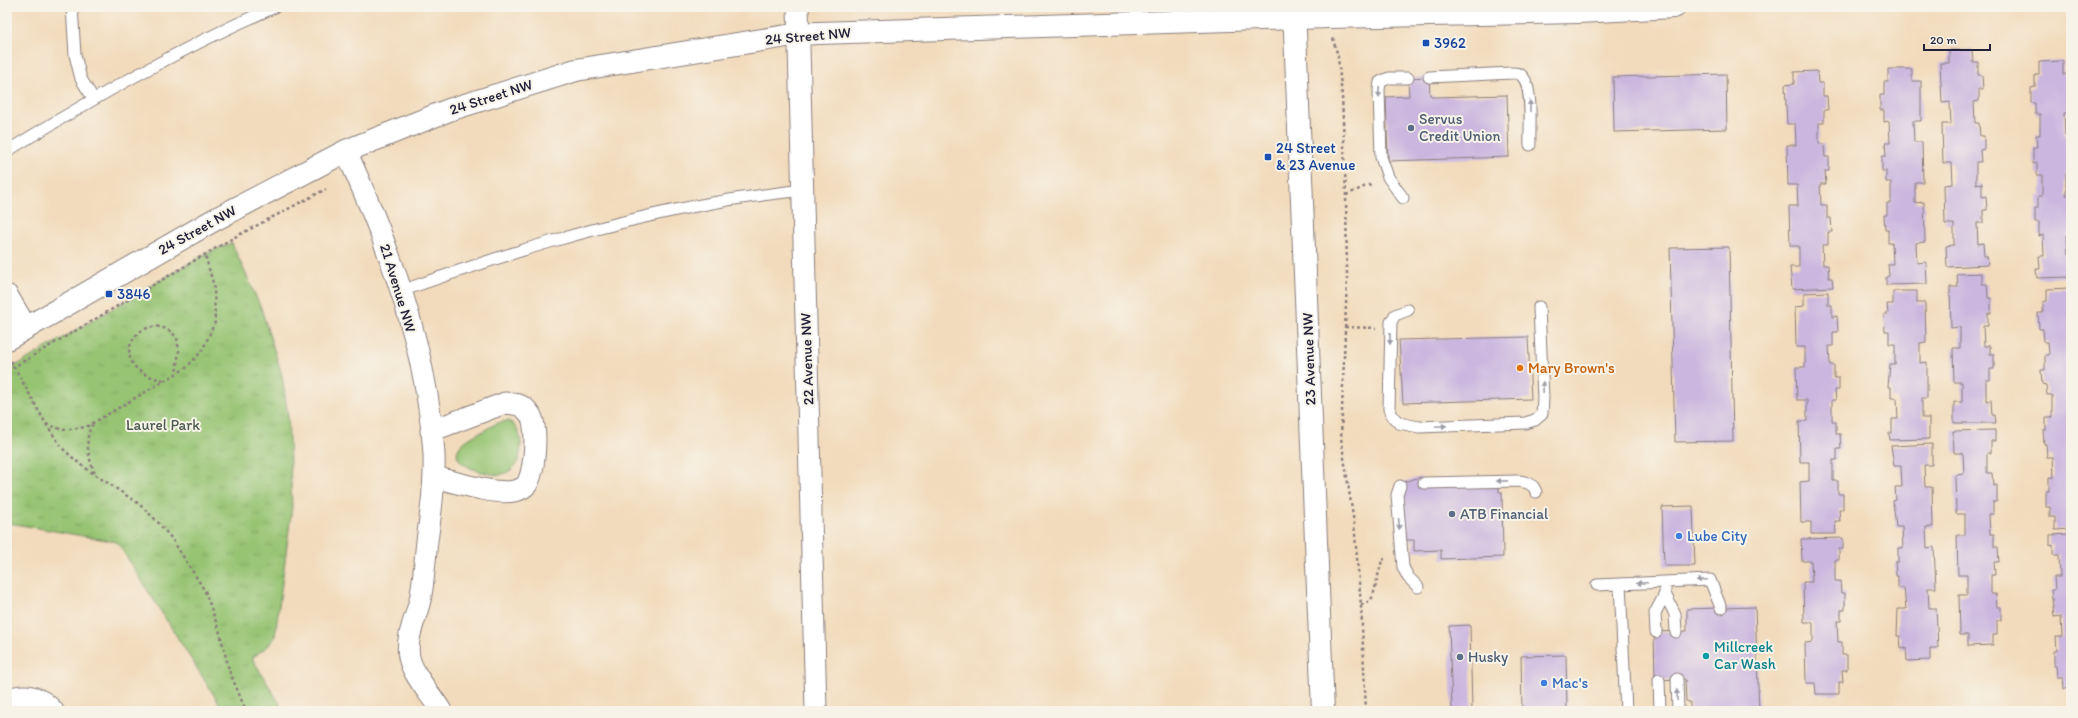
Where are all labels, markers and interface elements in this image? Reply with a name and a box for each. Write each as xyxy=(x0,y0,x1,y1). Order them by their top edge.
street label: 24 Street NW xyxy=(764,23,852,49)
scale bar xyxy=(1924,26,1990,52)
text: 20 m xyxy=(1930,33,1957,47)
place label: 3962 xyxy=(1434,34,1466,52)
marker: 3962 xyxy=(1421,38,1431,48)
street label: 24 Street NW xyxy=(447,75,535,119)
one-way arrow xyxy=(1376,86,1383,98)
one-way arrow xyxy=(1526,100,1533,112)
place label: Servus Credit Union xyxy=(1419,110,1500,145)
marker: Servus Credit Union xyxy=(1406,123,1416,133)
place label: 24 Street & 23 Avenue xyxy=(1276,139,1355,174)
marker: 24 Street & 23 Avenue xyxy=(1263,152,1273,162)
street label: 24 Street NW xyxy=(155,201,239,259)
street label: 21 Avenue NW xyxy=(376,242,420,335)
place label: 3846 xyxy=(117,285,150,303)
marker: 3846 xyxy=(104,289,114,299)
street label: 22 Avenue NW xyxy=(796,312,818,405)
street label: 23 Avenue NW xyxy=(1298,312,1320,406)
one-way arrow xyxy=(1387,333,1393,346)
place label: Mary Brown's xyxy=(1528,359,1615,377)
marker: Mary Brown's xyxy=(1515,363,1525,373)
one-way arrow xyxy=(1540,380,1546,393)
park label: Laurel Park xyxy=(126,416,200,434)
one-way arrow xyxy=(1435,423,1447,430)
one-way arrow xyxy=(1495,478,1508,484)
place label: ATB Financial xyxy=(1460,505,1549,523)
marker: ATB Financial xyxy=(1447,509,1457,519)
one-way arrow xyxy=(1395,518,1402,531)
place label: Lube City xyxy=(1687,527,1747,545)
marker: Lube City xyxy=(1674,531,1684,541)
one-way arrow xyxy=(1696,577,1708,584)
one-way arrow xyxy=(1635,580,1648,586)
place label: Millcreek Car Wash xyxy=(1714,638,1776,673)
place label: Husky xyxy=(1468,648,1508,666)
marker: Millcreek Car Wash xyxy=(1701,651,1711,661)
marker: Husky xyxy=(1455,652,1465,662)
place label: Mac's xyxy=(1552,674,1588,692)
marker: Mac's xyxy=(1539,678,1549,688)
one-way arrow xyxy=(1674,688,1680,701)

